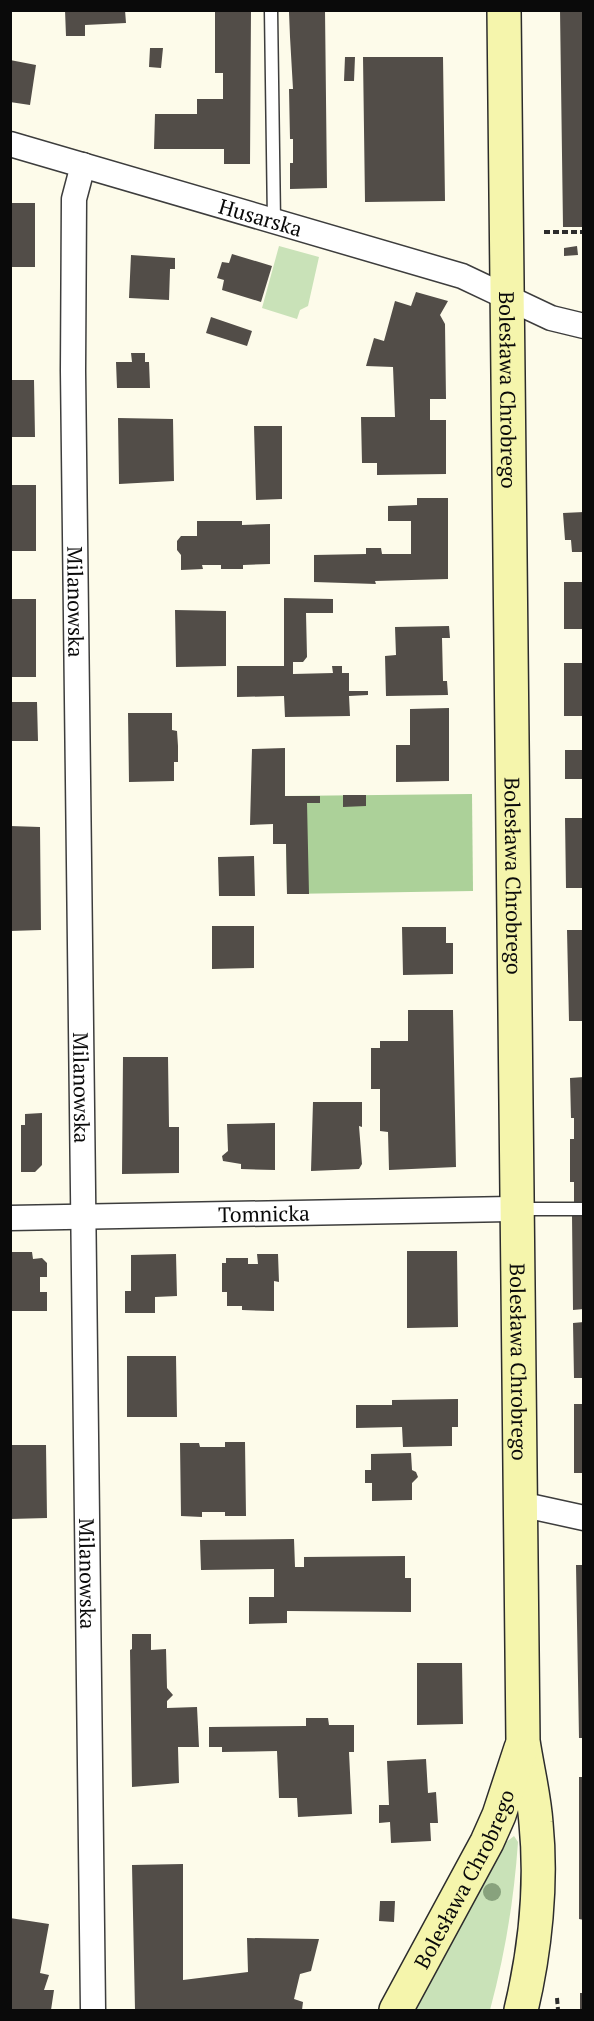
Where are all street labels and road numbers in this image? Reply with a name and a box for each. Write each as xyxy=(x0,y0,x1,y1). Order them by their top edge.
street label: Husarska xyxy=(215,192,306,243)
street label: Bolesława Chrobrego xyxy=(493,291,523,489)
street label: Milanowska xyxy=(61,546,90,658)
street label: Bolesława Chrobrego xyxy=(498,777,529,975)
street label: Milanowska xyxy=(67,1032,96,1144)
street label: Tomnicka xyxy=(218,1199,310,1228)
street label: Bolesława Chrobrego xyxy=(504,1263,534,1461)
street label: Milanowska xyxy=(73,1518,102,1630)
street label: Bolesława Chrobrego xyxy=(407,1786,520,1973)

